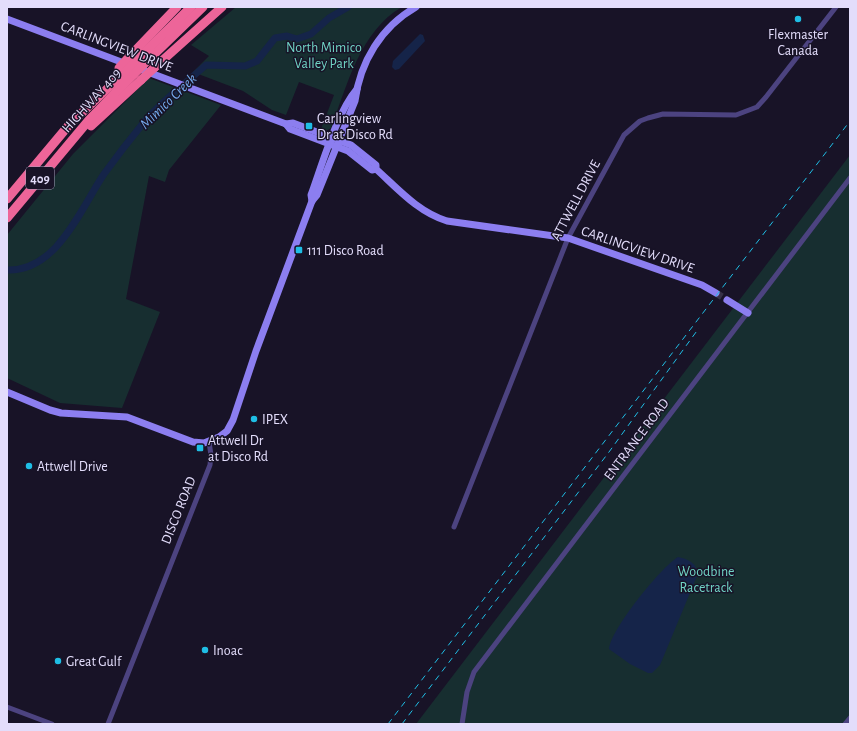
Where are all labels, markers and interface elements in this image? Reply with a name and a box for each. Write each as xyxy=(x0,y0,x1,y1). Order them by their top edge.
marker: Flexmaster Canada xyxy=(793,14,803,24)
street label: CARLINGVIEW DRIVE xyxy=(59,19,175,75)
place label: Flexmaster Canada xyxy=(768,28,829,58)
park label: North Mimico Valley Park xyxy=(286,41,362,71)
street label: HIGHWAY 409 xyxy=(59,66,124,135)
water label: Mimico Creek xyxy=(137,71,200,132)
place label: Carlingview Dr at Disco Rd xyxy=(317,112,393,142)
marker: Carlingview Dr at Disco Rd xyxy=(304,121,314,131)
street label: ATTWELL DRIVE xyxy=(549,158,603,243)
road number: 409 xyxy=(26,167,54,189)
street label: CARLINGVIEW DRIVE xyxy=(579,224,696,276)
place label: 111 Disco Road xyxy=(307,244,384,258)
marker: 111 Disco Road xyxy=(294,245,304,255)
street label: ENTRANCE ROAD xyxy=(602,396,672,483)
place label: IPEX xyxy=(262,413,288,427)
marker: IPEX xyxy=(249,414,259,424)
place label: Attwell Dr at Disco Rd xyxy=(208,434,268,464)
marker: Attwell Dr at Disco Rd xyxy=(195,443,205,453)
place label: Attwell Drive xyxy=(37,460,108,474)
marker: Attwell Drive xyxy=(24,461,34,471)
street label: DISCO ROAD xyxy=(159,475,199,546)
park label: Woodbine Racetrack xyxy=(677,565,735,595)
place label: Inoac xyxy=(213,644,243,658)
marker: Inoac xyxy=(200,645,210,655)
place label: Great Gulf xyxy=(66,655,122,669)
marker: Great Gulf xyxy=(53,656,63,666)

